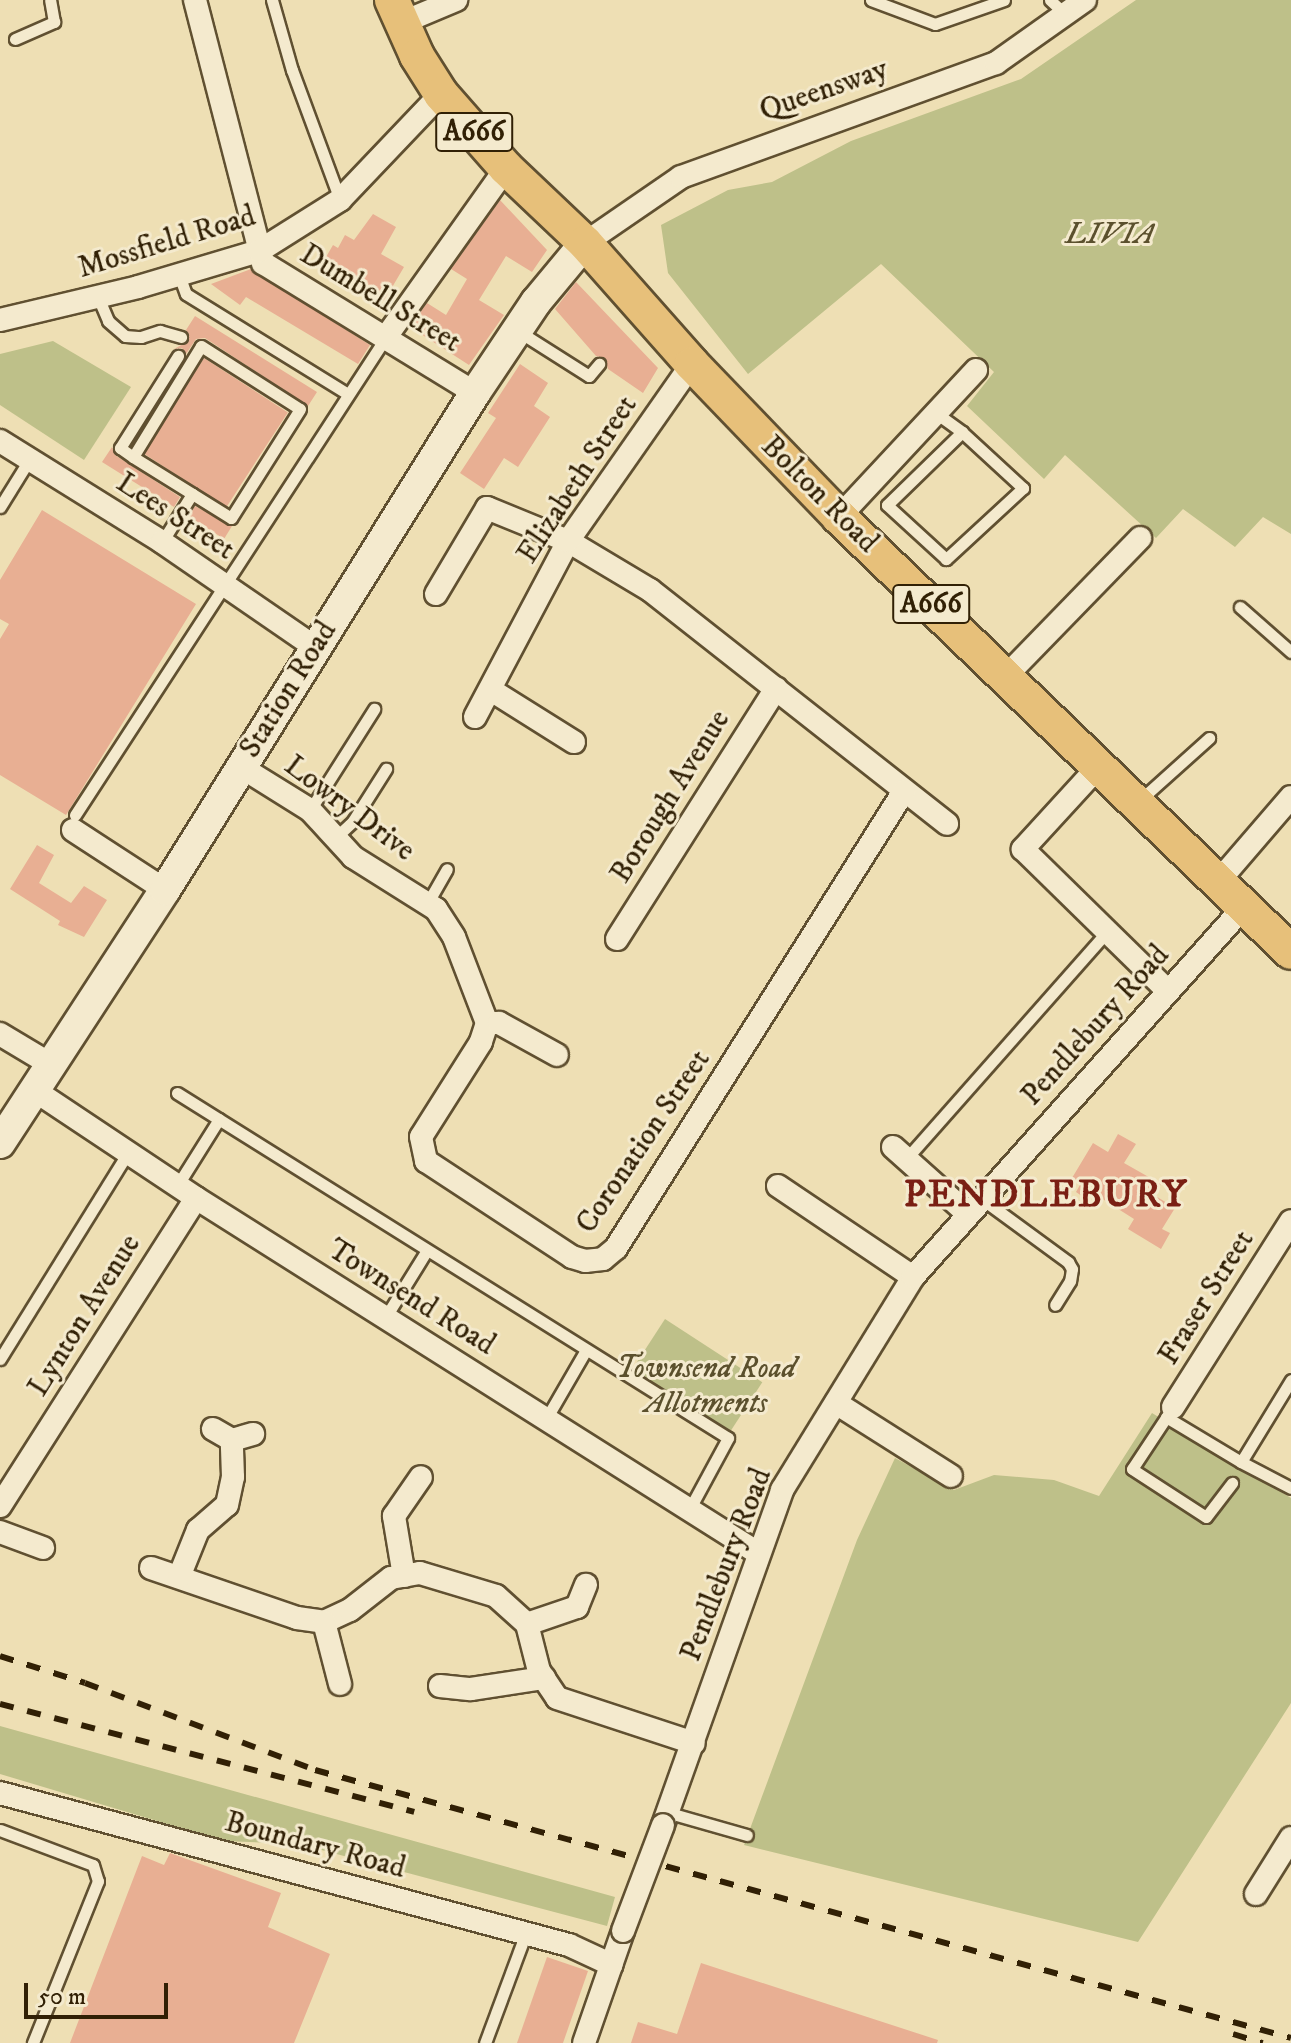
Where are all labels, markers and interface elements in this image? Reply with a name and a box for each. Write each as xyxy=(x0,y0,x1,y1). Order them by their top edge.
street label: Queensway xyxy=(755,52,893,130)
road number: A666 xyxy=(434,108,514,156)
street label: Mossfield Road xyxy=(74,199,260,287)
park label: LIVIA xyxy=(1065,217,1155,253)
street label: Dumbell Street xyxy=(293,237,467,361)
street label: Elizabeth Street xyxy=(510,389,646,571)
street label: Bolton Road xyxy=(753,429,885,561)
street label: Lees Street xyxy=(109,465,241,569)
road number: A666 xyxy=(891,580,971,628)
street label: Station Road xyxy=(233,615,345,765)
street label: Borough Avenue xyxy=(604,704,738,890)
street label: Lowry Drive xyxy=(277,748,421,870)
street label: Pendlebury Road xyxy=(1014,938,1178,1114)
street label: Coronation Street xyxy=(569,1043,719,1241)
district label: PENDLEBURY xyxy=(904,1173,1188,1219)
street label: Fraser Street xyxy=(1152,1224,1262,1372)
street label: Lynton Avenue xyxy=(21,1229,149,1403)
street label: Townsend Road xyxy=(321,1232,501,1364)
park label: Townsend Road Allotments xyxy=(616,1351,796,1422)
street label: Pendlebury Road xyxy=(674,1463,780,1667)
street label: Boundary Road xyxy=(221,1805,409,1887)
scale bar xyxy=(28,1967,172,2017)
text: 50 m xyxy=(38,1982,86,2012)

